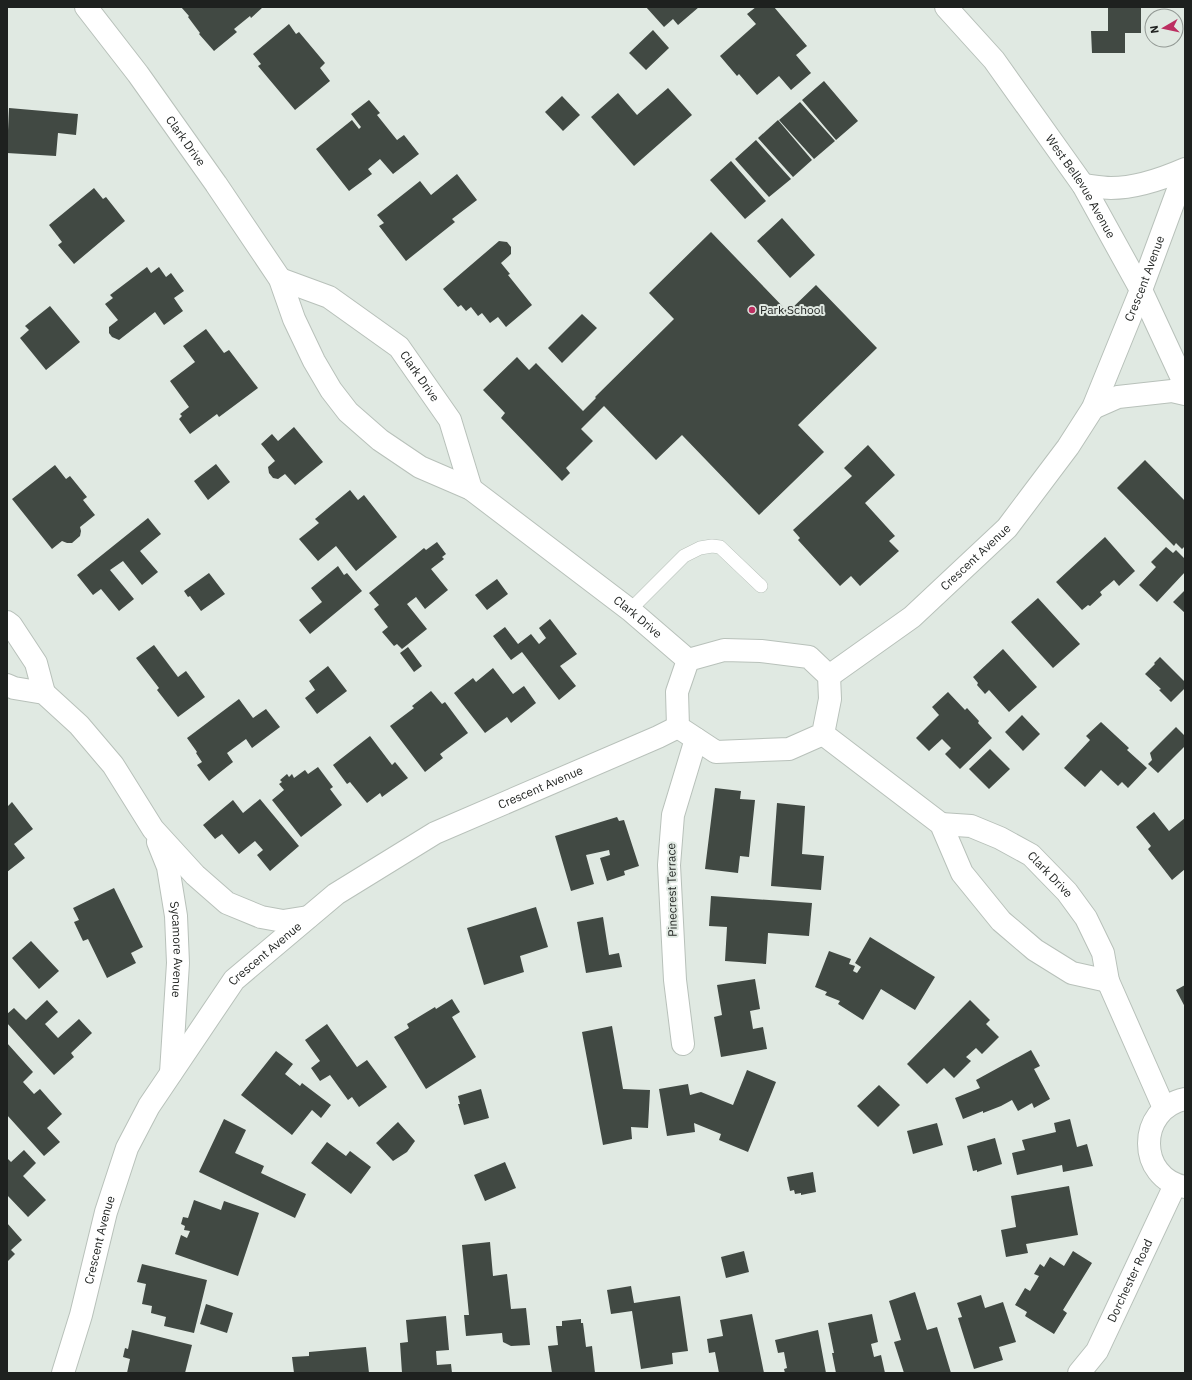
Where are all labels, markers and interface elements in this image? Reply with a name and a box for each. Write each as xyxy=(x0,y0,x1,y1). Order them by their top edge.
north arrow xyxy=(1144,8,1184,48)
text: N xyxy=(1147,25,1162,35)
street label: Clark Drive xyxy=(163,113,209,169)
street label: West Bellevue Avenue xyxy=(1043,132,1119,241)
street label: Crescent Avenue xyxy=(1121,233,1168,324)
place label: Park School xyxy=(760,302,824,317)
marker: Park School xyxy=(747,305,757,315)
street label: Clark Drive xyxy=(397,348,443,405)
street label: Crescent Avenue xyxy=(937,520,1014,594)
street label: Clark Drive xyxy=(611,592,666,641)
street label: Crescent Avenue xyxy=(496,762,585,812)
street label: Pinecrest Terrace xyxy=(663,843,680,937)
street label: Clark Drive xyxy=(1025,848,1077,900)
street label: Sycamore Avenue xyxy=(167,900,186,998)
street label: Crescent Avenue xyxy=(225,918,305,988)
street label: Crescent Avenue xyxy=(81,1193,118,1286)
street label: Dorchester Road xyxy=(1104,1237,1155,1325)

